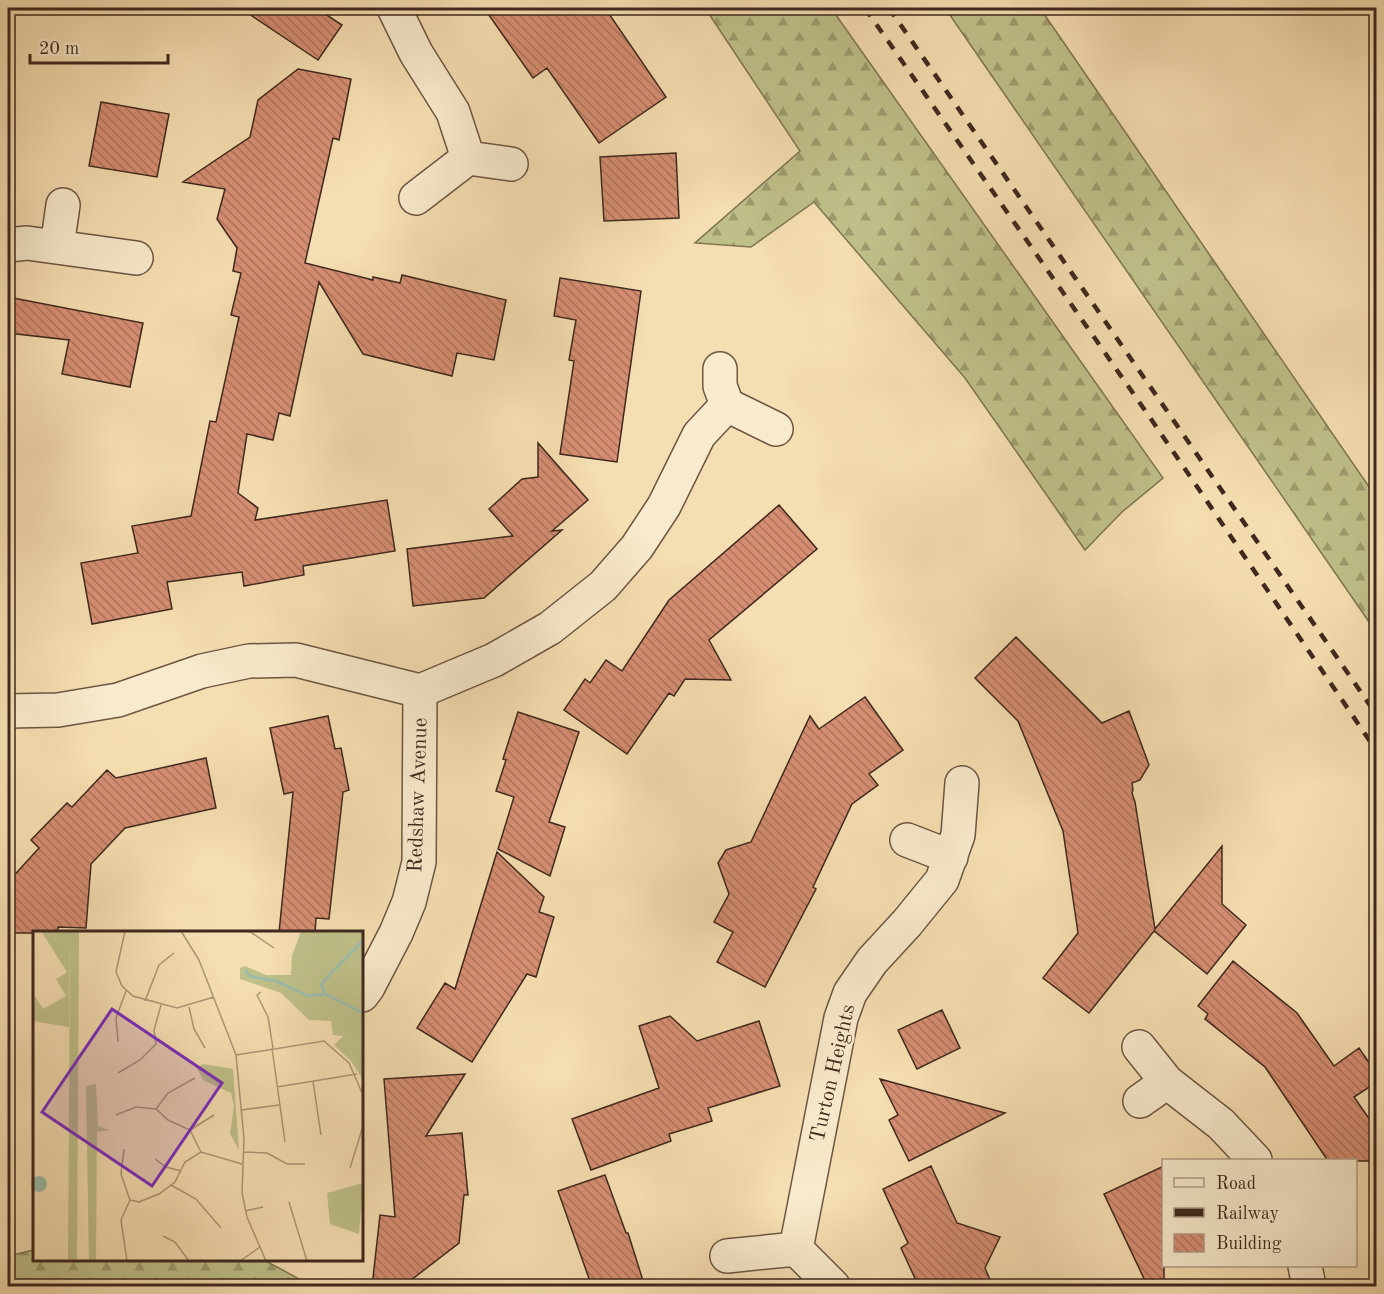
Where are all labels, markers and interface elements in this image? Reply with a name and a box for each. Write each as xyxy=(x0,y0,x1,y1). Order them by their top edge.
scale bar xyxy=(30,27,168,65)
text: 20 m xyxy=(39,40,79,58)
street label: Redshaw Avenue xyxy=(405,717,432,873)
inset map xyxy=(33,931,363,1261)
street label: Turton Heights xyxy=(807,1002,860,1144)
legend xyxy=(1162,1159,1357,1267)
text: Road xyxy=(1216,1175,1256,1193)
text: Railway xyxy=(1216,1205,1279,1223)
text: Building xyxy=(1216,1235,1282,1253)

